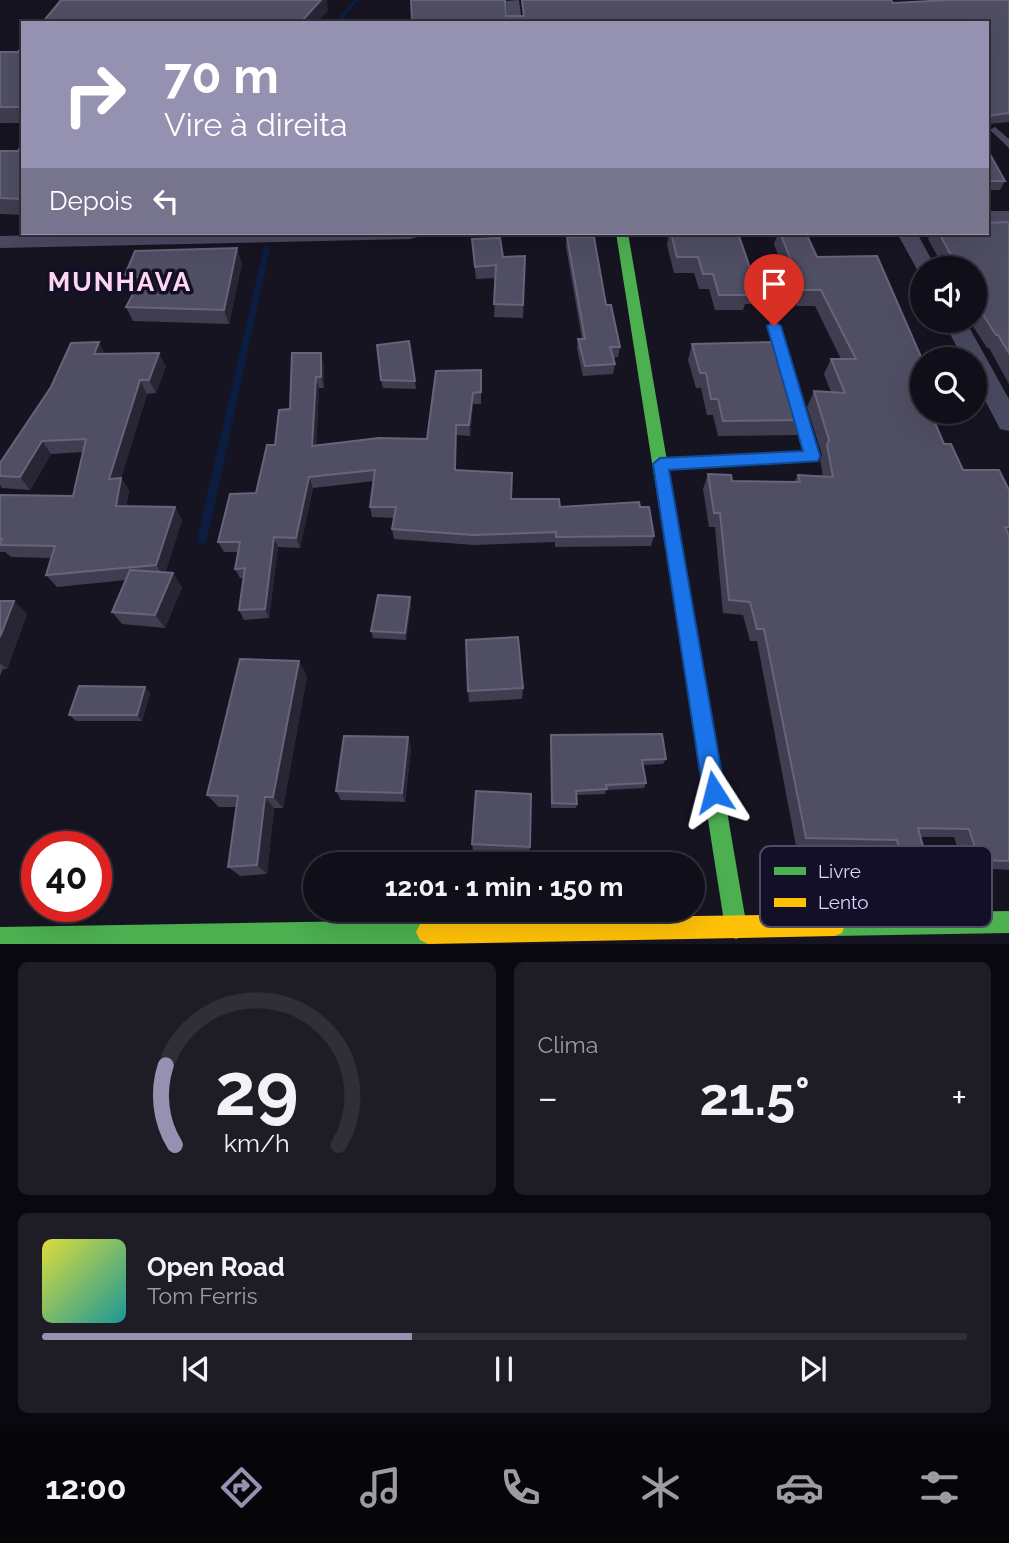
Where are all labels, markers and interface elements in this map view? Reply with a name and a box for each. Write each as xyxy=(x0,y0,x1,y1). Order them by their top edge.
text: 70 m xyxy=(164,47,279,104)
icon: right xyxy=(49,49,140,140)
text: Vire à direita xyxy=(164,106,347,143)
icon: left xyxy=(147,182,185,220)
text: Depois xyxy=(49,186,133,216)
pin xyxy=(744,254,804,326)
map controls xyxy=(910,256,987,424)
button: sound xyxy=(910,256,987,333)
icon: arrive xyxy=(755,265,793,303)
district label: MUNHAVA xyxy=(48,267,192,297)
button: search xyxy=(910,347,987,424)
position arrow xyxy=(677,755,751,829)
speed limit sign: 40 xyxy=(21,831,112,922)
legend xyxy=(760,846,992,927)
text: Livre xyxy=(818,860,861,882)
text: 12:01 · 1 min · 150 m xyxy=(385,872,623,902)
text: Lento xyxy=(818,891,869,913)
text: Clima xyxy=(538,1031,598,1058)
text: 29 xyxy=(215,1047,299,1132)
text: 21.5° xyxy=(699,1066,810,1127)
text: − xyxy=(538,1075,558,1120)
text: + xyxy=(951,1075,967,1120)
text: km/h xyxy=(224,1127,290,1157)
text: Open Road xyxy=(147,1252,285,1282)
text: Tom Ferris xyxy=(147,1282,258,1309)
icon: previous xyxy=(177,1350,215,1388)
icon: pause xyxy=(485,1350,523,1388)
icon: next xyxy=(794,1350,832,1388)
icon: directions xyxy=(217,1463,266,1512)
icon: music xyxy=(356,1463,405,1512)
icon: phone xyxy=(496,1463,545,1512)
icon: climate xyxy=(636,1463,685,1512)
icon: car xyxy=(775,1463,824,1512)
icon: filters xyxy=(915,1463,964,1512)
text: 12:00 xyxy=(45,1469,126,1506)

